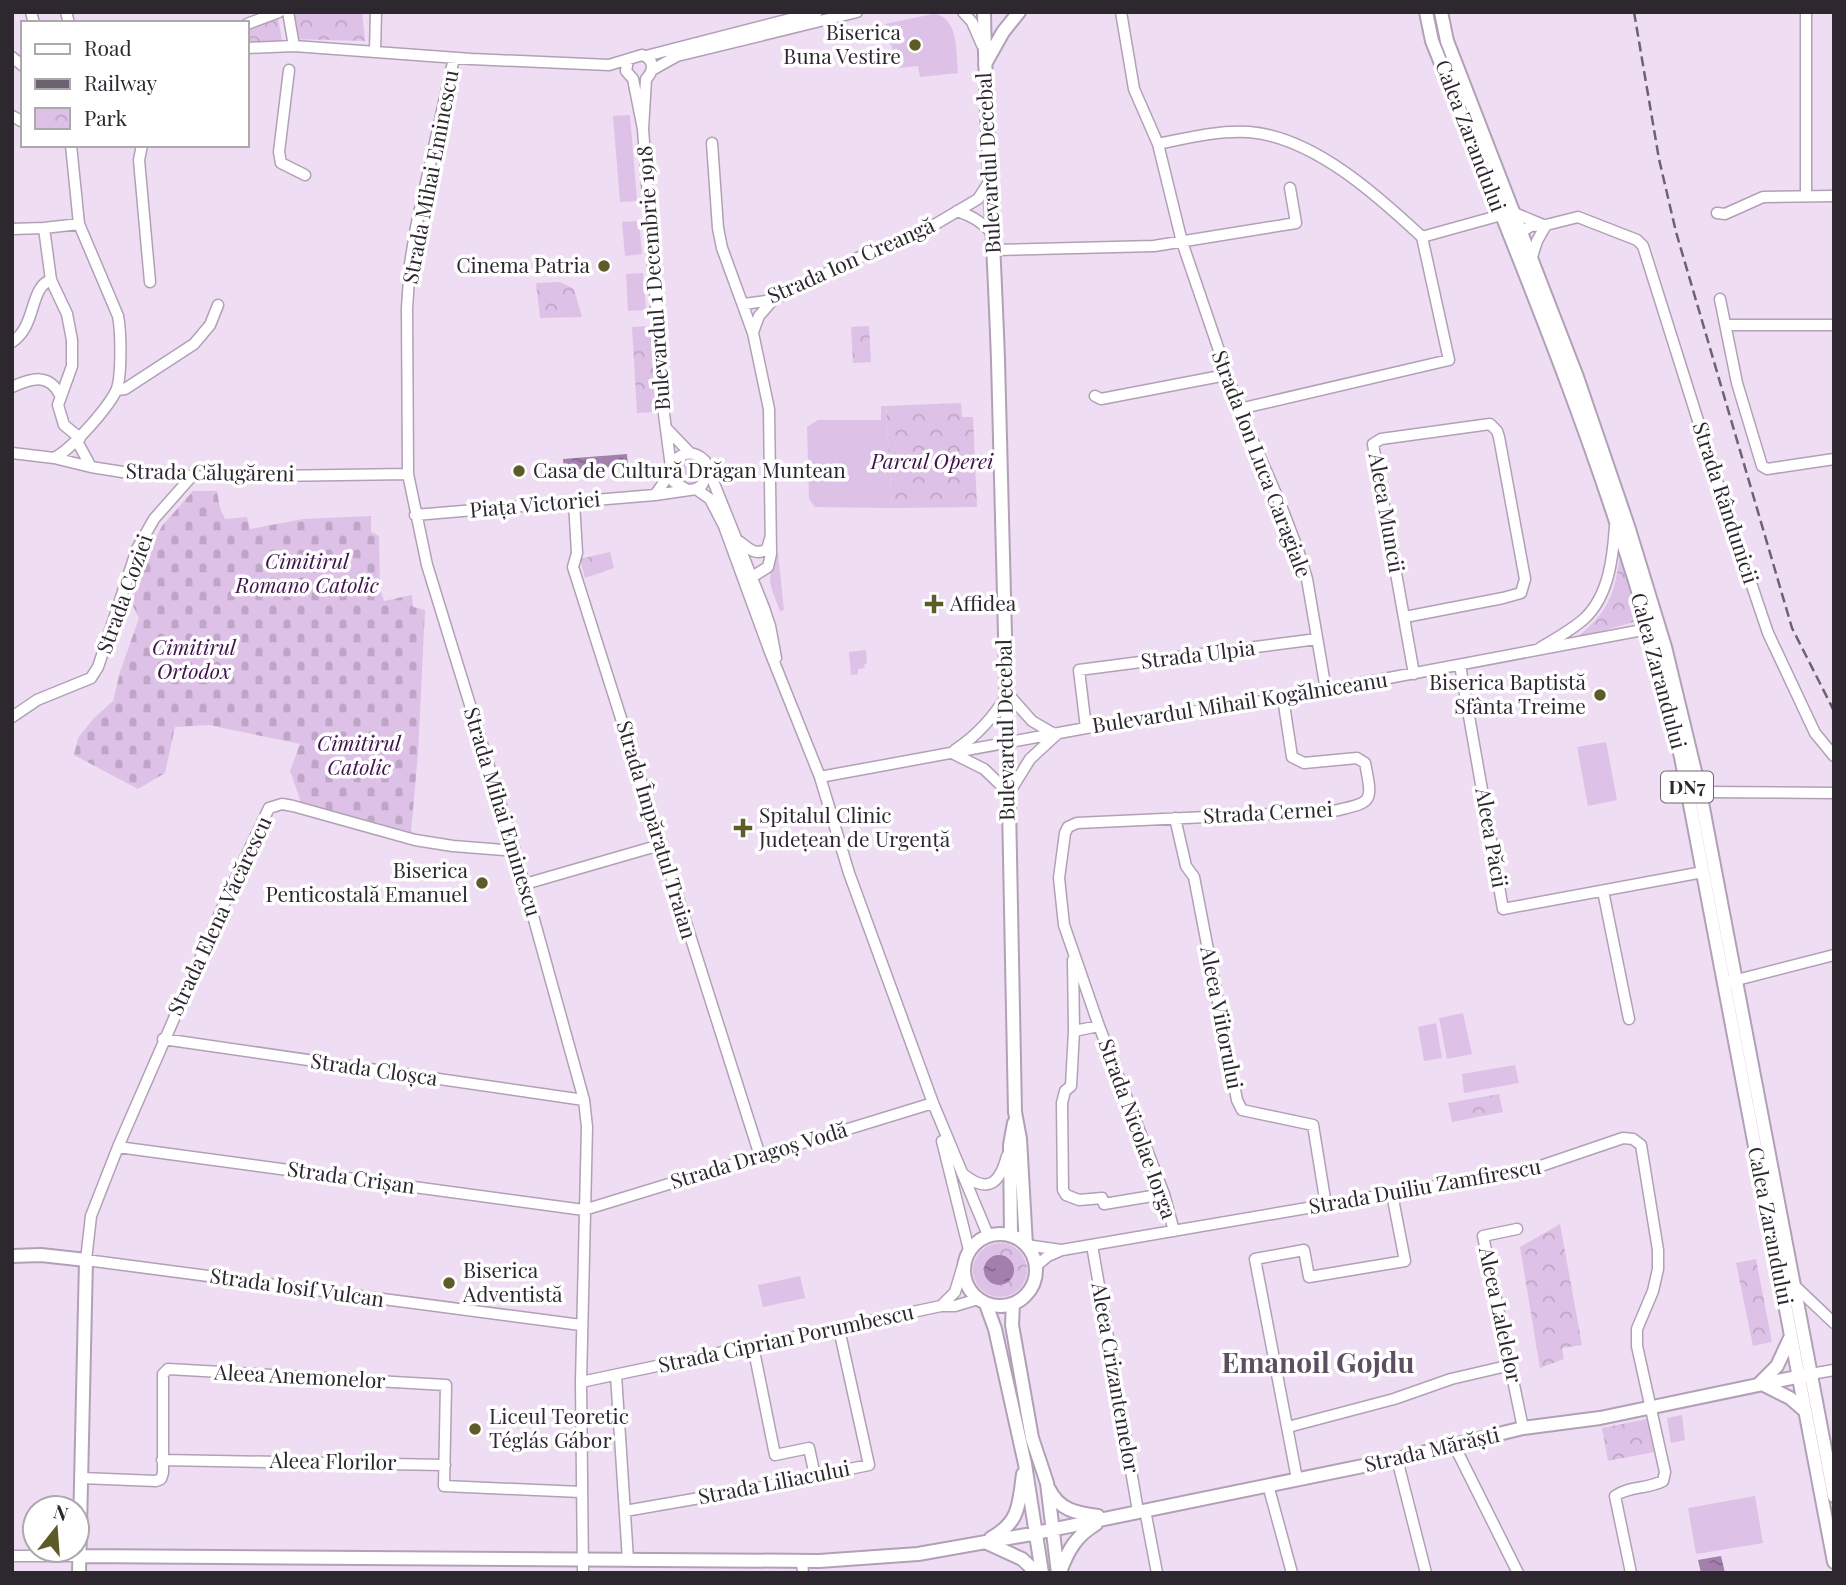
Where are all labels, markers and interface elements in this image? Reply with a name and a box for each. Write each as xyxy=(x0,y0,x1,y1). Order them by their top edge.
place label: Biserica Buna Vestire xyxy=(783,17,902,69)
legend xyxy=(21,21,248,147)
text: Road xyxy=(84,33,132,61)
marker: Biserica Buna Vestire xyxy=(907,37,923,53)
street label: Calea Zarandului xyxy=(1430,55,1514,215)
street label: Strada Mihai Eminescu xyxy=(395,67,464,286)
text: Railway xyxy=(84,68,158,96)
street label: Bulevardul Decebal xyxy=(968,72,1006,255)
text: Park xyxy=(84,103,128,131)
street label: Bulevardul 1 Decembrie 1918 xyxy=(629,145,675,411)
street label: Strada Ion Creangă xyxy=(762,209,939,309)
place label: Cinema Patria xyxy=(456,250,591,278)
marker: Cinema Patria xyxy=(596,258,612,274)
street label: Strada Ion Luca Caragiale xyxy=(1207,346,1319,581)
street label: Strada Rândunicii xyxy=(1688,418,1766,587)
park label: Parcul Operei xyxy=(870,446,994,474)
street label: Aleea Muncii xyxy=(1364,450,1412,575)
place label: Casa de Cultură Drăgan Muntean xyxy=(533,455,846,483)
street label: Strada Călugăreni xyxy=(125,456,295,486)
marker: Casa de Cultură Drăgan Muntean xyxy=(511,463,527,479)
street label: Piața Victoriei xyxy=(468,483,602,524)
street label: Strada Coziei xyxy=(89,530,158,657)
park label: Cimitirul Romano Catolic xyxy=(234,546,379,598)
place label: Affidea xyxy=(949,588,1017,616)
street label: Calea Zarandului xyxy=(1626,589,1694,752)
marker: Affidea xyxy=(924,594,944,614)
park label: Cimitirul Ortodox xyxy=(152,632,237,684)
street label: Strada Ulpia xyxy=(1139,632,1257,674)
street label: Bulevardul Decebal xyxy=(988,639,1020,821)
street label: Bulevardul Mihail Kogălniceanu xyxy=(1090,664,1389,738)
place label: Biserica Baptistă Sfânta Treime xyxy=(1429,667,1587,719)
marker: Biserica Baptistă Sfânta Treime xyxy=(1592,687,1608,703)
street label: Strada Mihai Eminescu xyxy=(459,703,549,919)
street label: Strada Împăratul Traian xyxy=(611,717,705,942)
park label: Cimitirul Catolic xyxy=(317,728,402,780)
road number: DN7 xyxy=(1661,772,1713,802)
street label: Aleea Păcii xyxy=(1470,785,1516,890)
street label: Strada Cernei xyxy=(1202,794,1334,828)
place label: Spitalul Clinic Județean de Urgență xyxy=(758,800,951,853)
street label: Strada Elena Văcărescu xyxy=(160,811,277,1019)
marker: Spitalul Clinic Județean de Urgență xyxy=(733,818,753,838)
place label: Biserica Penticostală Emanuel xyxy=(265,855,469,907)
marker: Biserica Penticostală Emanuel xyxy=(474,875,490,891)
street label: Aleea Viitorului xyxy=(1195,943,1251,1091)
street label: Strada Nicolae Iorga xyxy=(1093,1034,1185,1223)
street label: Strada Cloșca xyxy=(309,1045,440,1092)
street label: Strada Dragoș Vodă xyxy=(667,1114,851,1195)
street label: Calea Zarandului xyxy=(1743,1144,1801,1307)
street label: Strada Duiliu Zamfirescu xyxy=(1306,1151,1543,1219)
street label: Strada Crișan xyxy=(286,1153,417,1200)
street label: Aleea Lalelelor xyxy=(1474,1243,1530,1386)
place label: Biserica Adventistă xyxy=(462,1255,563,1307)
street label: Strada Iosif Vulcan xyxy=(208,1260,387,1312)
marker: Biserica Adventistă xyxy=(441,1275,457,1291)
street label: Aleea Crizantemelor xyxy=(1086,1279,1148,1476)
street label: Strada Ciprian Porumbescu xyxy=(655,1296,916,1378)
district label: Emanoil Gojdu xyxy=(1221,1343,1415,1380)
street label: Aleea Anemonelor xyxy=(213,1356,387,1394)
place label: Liceul Teoretic Téglás Gábor xyxy=(489,1401,629,1453)
street label: Strada Mărăști xyxy=(1361,1419,1502,1478)
marker: Liceul Teoretic Téglás Gábor xyxy=(467,1421,483,1437)
street label: Aleea Florilor xyxy=(268,1445,397,1475)
street label: Strada Liliacului xyxy=(695,1453,852,1509)
north arrow xyxy=(21,1494,91,1564)
text: N xyxy=(51,1497,72,1526)

